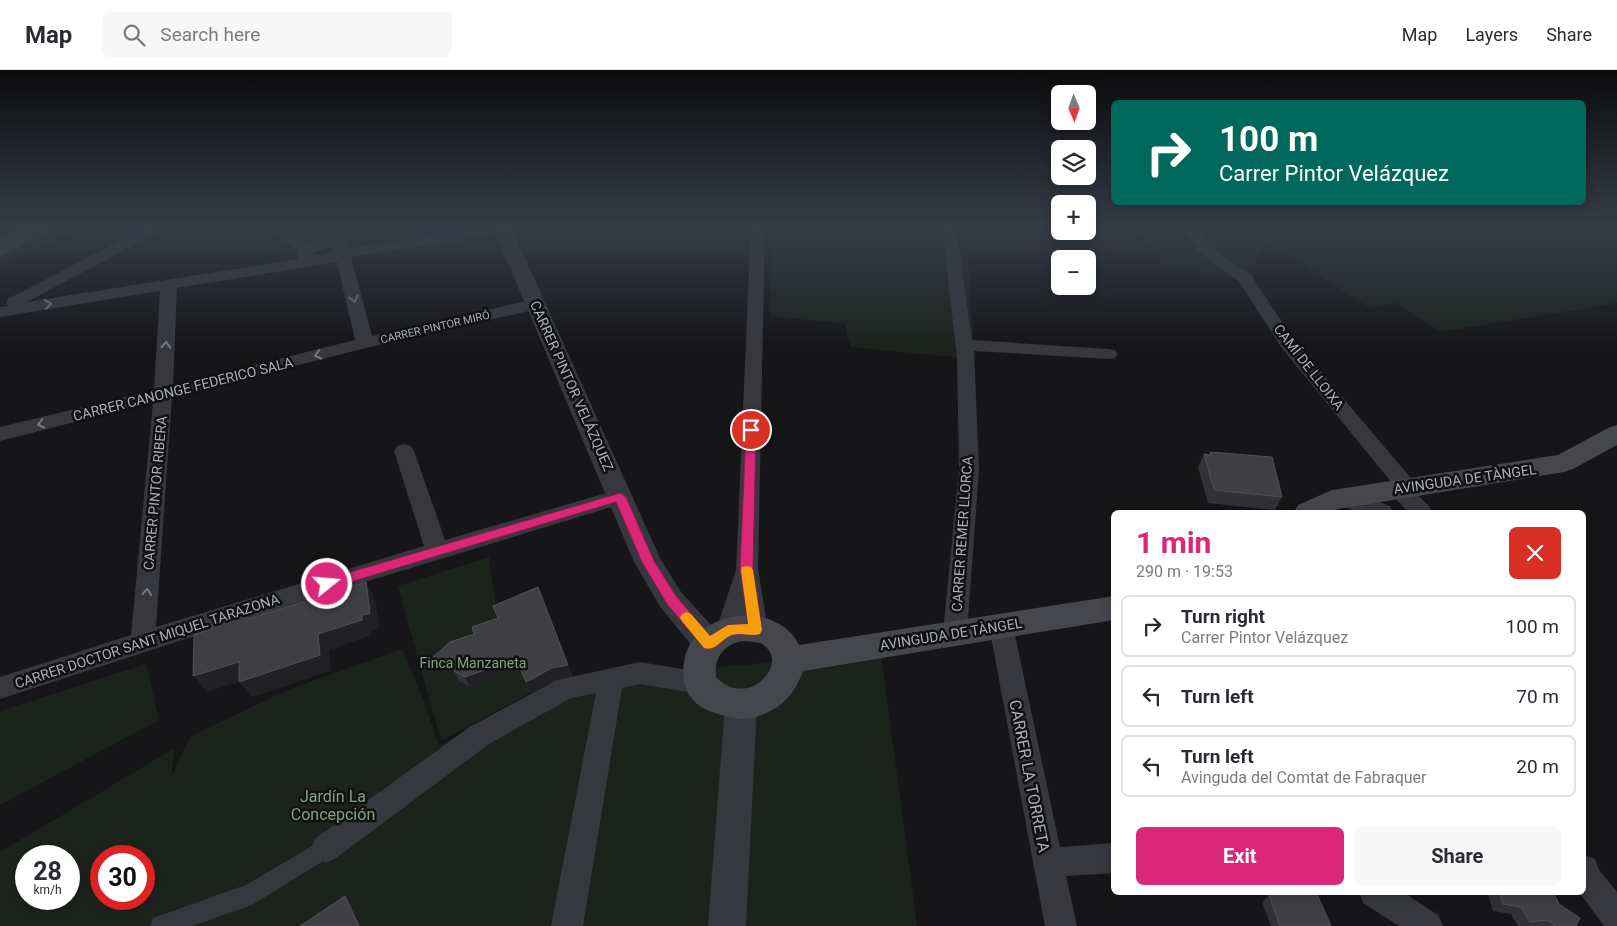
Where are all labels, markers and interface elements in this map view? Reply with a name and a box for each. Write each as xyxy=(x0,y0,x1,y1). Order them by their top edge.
search box xyxy=(102,12,452,57)
text: Map xyxy=(25,21,72,49)
icon: search xyxy=(120,21,148,49)
text: Search here xyxy=(160,23,260,46)
text: Map xyxy=(1402,24,1437,45)
text: Layers xyxy=(1465,24,1518,45)
text: Share xyxy=(1546,24,1592,45)
north arrow xyxy=(1051,85,1096,130)
map controls xyxy=(1051,85,1096,295)
text: 100 m xyxy=(1219,119,1318,160)
icon: right xyxy=(1136,120,1201,185)
button: layers xyxy=(1051,140,1096,185)
text: Carrer Pintor Velázquez xyxy=(1219,161,1449,186)
button: + xyxy=(1051,195,1096,240)
button: − xyxy=(1051,250,1096,295)
one-way arrow xyxy=(348,294,359,303)
street label: CARRER PINTOR VELÁZQUEZ xyxy=(527,298,618,474)
one-way arrow xyxy=(44,299,52,309)
street label: CARRER PINTOR MIRÓ xyxy=(379,309,491,346)
street label: CAMÍ DE LLOIXA xyxy=(1271,320,1348,413)
one-way arrow xyxy=(160,341,171,349)
one-way arrow xyxy=(313,349,322,360)
street label: CARRER CANONGE FEDERICO SALA xyxy=(71,354,295,424)
pin xyxy=(730,409,772,451)
street label: CARRER PINTOR RIBERA xyxy=(140,415,170,571)
icon: arrive xyxy=(737,416,765,444)
one-way arrow xyxy=(37,418,46,429)
street label: CARRER REMER LLORCA xyxy=(949,456,975,612)
street label: AVINGUDA DE TÀNGEL xyxy=(1393,460,1538,497)
text: 1 min xyxy=(1136,525,1211,560)
button: close xyxy=(1509,527,1561,579)
position arrow xyxy=(300,557,352,609)
text: 290 m · 19:53 xyxy=(1136,562,1233,581)
one-way arrow xyxy=(141,588,152,596)
street label: CARRER DOCTOR SANT MIQUEL TARAZONA xyxy=(13,591,281,691)
text: Turn right xyxy=(1181,605,1265,628)
icon: right xyxy=(1138,612,1166,640)
street label: AVINGUDA DE TÀNGEL xyxy=(879,614,1024,653)
text: 100 m xyxy=(1506,615,1559,638)
text: Carrer Pintor Velázquez xyxy=(1181,628,1348,647)
park label: Finca Manzaneta xyxy=(420,655,526,671)
icon: left xyxy=(1138,682,1166,710)
text: Turn left xyxy=(1181,685,1254,708)
text: 70 m xyxy=(1516,685,1559,708)
street label: CARRER LA TORRETA xyxy=(1005,698,1054,855)
text: Turn left xyxy=(1181,745,1254,768)
icon: left xyxy=(1138,752,1166,780)
text: 20 m xyxy=(1516,755,1559,778)
text: Avinguda del Comtat de Fabraquer xyxy=(1181,768,1426,787)
park label: Jardín La Concepción xyxy=(291,787,375,824)
button: Exit xyxy=(1136,827,1344,885)
button: Share xyxy=(1354,827,1561,885)
speed limit sign: 30 xyxy=(90,845,155,910)
text: 28 xyxy=(33,857,62,886)
text: km/h xyxy=(33,883,62,897)

